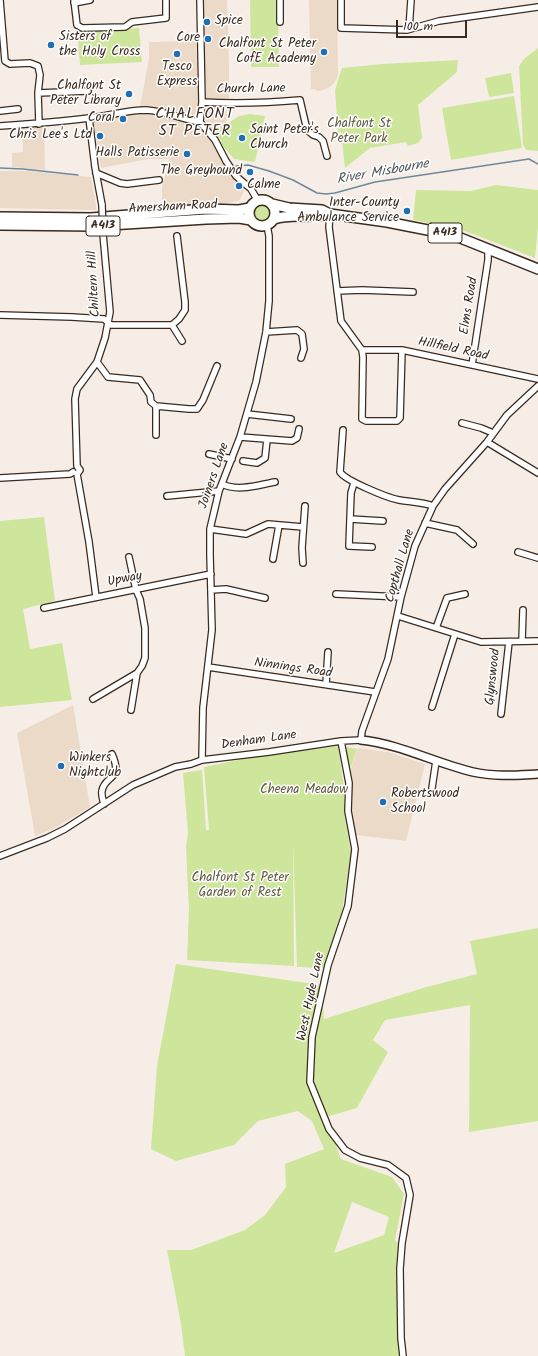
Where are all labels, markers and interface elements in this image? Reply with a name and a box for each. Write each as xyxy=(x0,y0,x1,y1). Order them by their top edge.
scale bar xyxy=(398,12,469,38)
place label: Spice xyxy=(215,14,243,30)
marker: Spice xyxy=(202,17,212,27)
text: 100 m xyxy=(403,17,433,36)
place label: Sisters of the Holy Cross xyxy=(59,30,140,61)
place label: Core xyxy=(176,31,200,47)
marker: Core xyxy=(203,34,213,44)
place label: Chalfont St Peter CofE Academy xyxy=(219,37,316,68)
marker: Sisters of the Holy Cross xyxy=(46,40,56,50)
marker: Chalfont St Peter CofE Academy xyxy=(319,47,329,57)
marker: Tesco Express xyxy=(172,49,182,59)
place label: Tesco Express xyxy=(157,60,197,91)
place label: Chalfont St Peter Library xyxy=(50,79,121,110)
street label: Church Lane xyxy=(216,82,286,98)
marker: Chalfont St Peter Library xyxy=(124,89,134,99)
district label: CHALFONT ST PETER xyxy=(155,106,235,141)
place label: Coral xyxy=(88,111,115,127)
marker: Coral xyxy=(118,114,128,124)
park label: Chalfont St Peter Park xyxy=(327,117,391,148)
place label: Saint Peter's Church xyxy=(250,123,319,154)
place label: Chris Lee's Ltd xyxy=(9,128,92,144)
marker: Chris Lee's Ltd xyxy=(95,131,105,141)
marker: Saint Peter's Church xyxy=(237,133,247,143)
place label: Halls Patisserie xyxy=(96,146,179,162)
marker: Halls Patisserie xyxy=(182,149,192,159)
water label: River Misbourne xyxy=(336,157,430,189)
place label: The Greyhound xyxy=(160,164,242,180)
marker: The Greyhound xyxy=(245,167,255,177)
place label: Calme xyxy=(247,178,280,194)
marker: Calme xyxy=(234,181,244,191)
place label: Inter-County Ambulance Service xyxy=(297,196,399,227)
street label: Amersham Road xyxy=(128,198,218,218)
marker: Inter-County Ambulance Service xyxy=(402,206,412,216)
road number: A413 xyxy=(86,216,120,236)
road number: A413 xyxy=(428,223,462,243)
street label: Chiltern Hill xyxy=(85,250,105,318)
street label: Elms Road xyxy=(458,276,482,336)
street label: Hillfield Road xyxy=(416,335,490,365)
street label: Joiners Lane xyxy=(196,441,234,511)
street label: Copthall Lane xyxy=(383,528,419,604)
street label: Upway xyxy=(106,569,144,591)
street label: Glynswood xyxy=(483,648,505,706)
street label: Ninnings Road xyxy=(253,656,333,682)
street label: Denham Lane xyxy=(220,728,298,754)
place label: Winkers Nightclub xyxy=(69,751,121,782)
marker: Winkers Nightclub xyxy=(56,761,66,771)
park label: Cheena Meadow xyxy=(260,783,348,799)
place label: Robertswood School xyxy=(391,787,459,818)
marker: Robertswood School xyxy=(378,797,388,807)
park label: Chalfont St Peter Garden of Rest xyxy=(191,871,289,902)
street label: West Hyde Lane xyxy=(295,951,329,1043)

